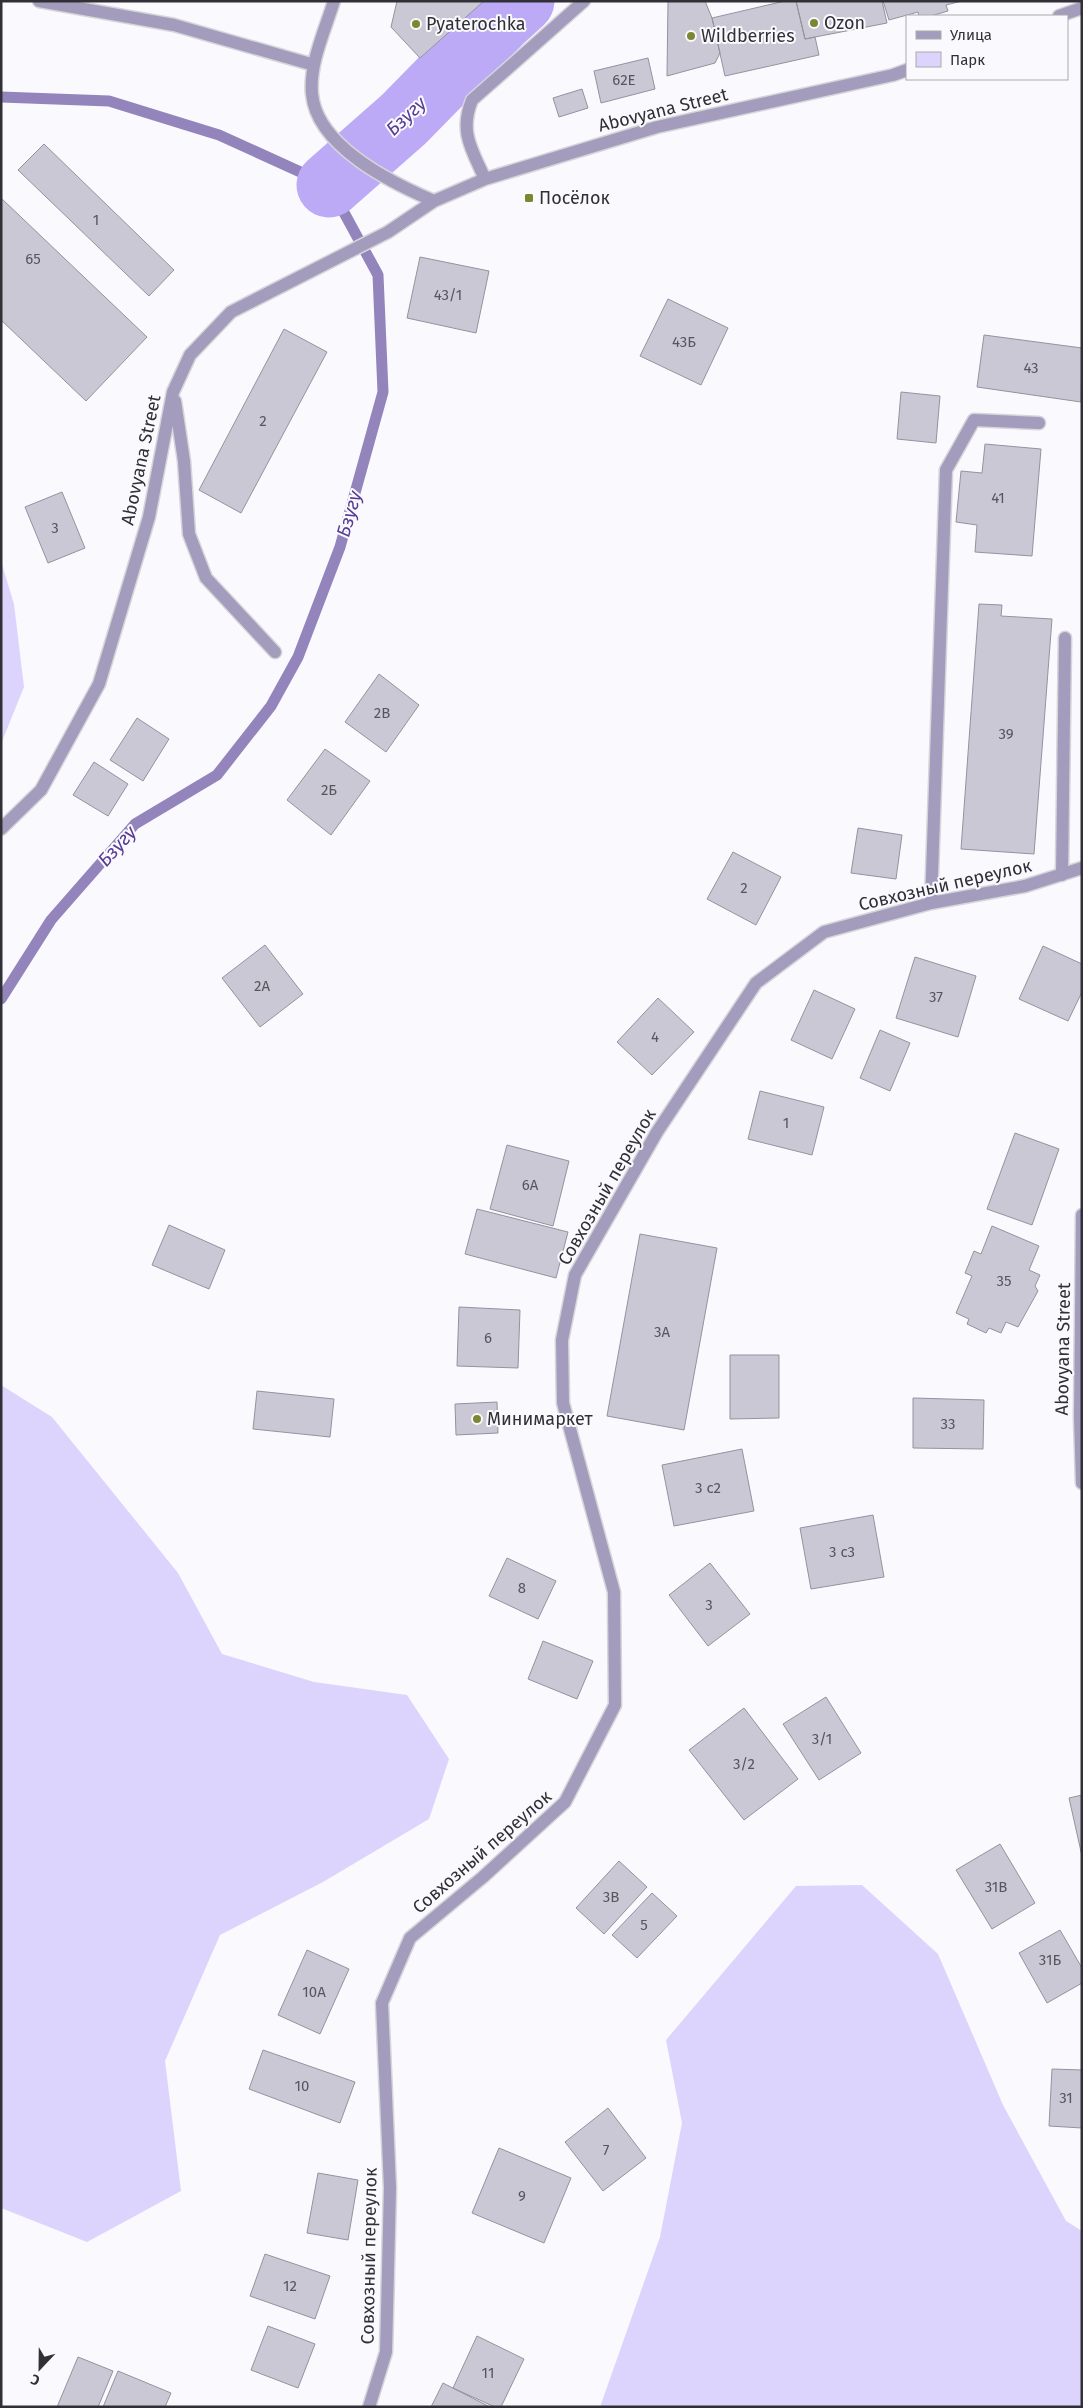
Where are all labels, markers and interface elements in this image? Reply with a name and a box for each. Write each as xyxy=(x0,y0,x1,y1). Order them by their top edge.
place label: Ozon xyxy=(824,12,865,34)
place label: Pyaterochka xyxy=(426,13,526,35)
legend xyxy=(906,15,1068,80)
marker: Ozon xyxy=(808,17,820,29)
marker: Pyaterochka xyxy=(410,18,422,30)
place label: Wildberries xyxy=(701,25,795,47)
text: Улица xyxy=(950,26,992,44)
marker: Wildberries xyxy=(685,30,697,42)
text: Парк xyxy=(950,51,985,69)
house number: 62Е xyxy=(612,71,636,89)
street label: Abovyana Street xyxy=(596,83,730,137)
water label: Бзугу xyxy=(381,91,431,140)
place label: Посёлок xyxy=(539,187,610,209)
marker: Посёлок xyxy=(523,192,535,204)
house number: 1 xyxy=(93,211,99,229)
house number: 65 xyxy=(25,250,41,268)
house number: 43/1 xyxy=(434,286,462,304)
house number: 43Б xyxy=(672,333,696,351)
house number: 43 xyxy=(1023,359,1039,377)
street label: Abovyana Street xyxy=(116,392,166,527)
house number: 2 xyxy=(259,412,267,430)
water label: Бзугу xyxy=(332,488,367,540)
house number: 41 xyxy=(991,489,1005,507)
house number: 3 xyxy=(51,519,59,537)
house number: 2В xyxy=(374,704,390,722)
house number: 39 xyxy=(998,725,1014,743)
house number: 2Б xyxy=(321,781,337,799)
water label: Бзугу xyxy=(93,820,142,871)
street label: Совхозный переулок xyxy=(856,854,1034,916)
house number: 2 xyxy=(740,879,748,897)
house number: 2А xyxy=(254,977,270,995)
house number: 37 xyxy=(929,988,943,1006)
house number: 4 xyxy=(651,1028,659,1046)
street label: Совхозный переулок xyxy=(553,1104,661,1269)
house number: 1 xyxy=(783,1114,789,1132)
house number: 6А xyxy=(522,1176,539,1194)
house number: 35 xyxy=(996,1272,1012,1290)
street label: Abovyana Street xyxy=(1051,1282,1075,1415)
house number: 3А xyxy=(654,1323,670,1341)
house number: 6 xyxy=(484,1329,492,1347)
place label: Минимаркет xyxy=(487,1408,593,1430)
marker: Минимаркет xyxy=(471,1413,483,1425)
house number: 33 xyxy=(941,1415,955,1433)
house number: 3 с2 xyxy=(695,1479,721,1497)
house number: 3 с3 xyxy=(829,1543,855,1561)
house number: 8 xyxy=(518,1579,526,1597)
house number: 3 xyxy=(705,1596,713,1614)
house number: 3/1 xyxy=(812,1730,832,1748)
house number: 3/2 xyxy=(733,1755,755,1773)
street label: Совхозный переулок xyxy=(408,1785,556,1918)
house number: 31В xyxy=(985,1878,1007,1896)
house number: 3В xyxy=(603,1888,619,1906)
house number: 5 xyxy=(640,1916,648,1934)
house number: 31Б xyxy=(1039,1951,1061,1969)
house number: 10А xyxy=(302,1983,326,2001)
house number: 10 xyxy=(295,2077,309,2095)
house number: 31 xyxy=(1059,2089,1073,2107)
house number: 7 xyxy=(603,2141,610,2159)
street label: Совхозный переулок xyxy=(356,2167,382,2345)
house number: 9 xyxy=(518,2187,526,2205)
house number: 12 xyxy=(283,2277,297,2295)
north arrow xyxy=(15,2343,65,2393)
house number: 11 xyxy=(482,2364,494,2382)
text: С xyxy=(28,2370,42,2389)

